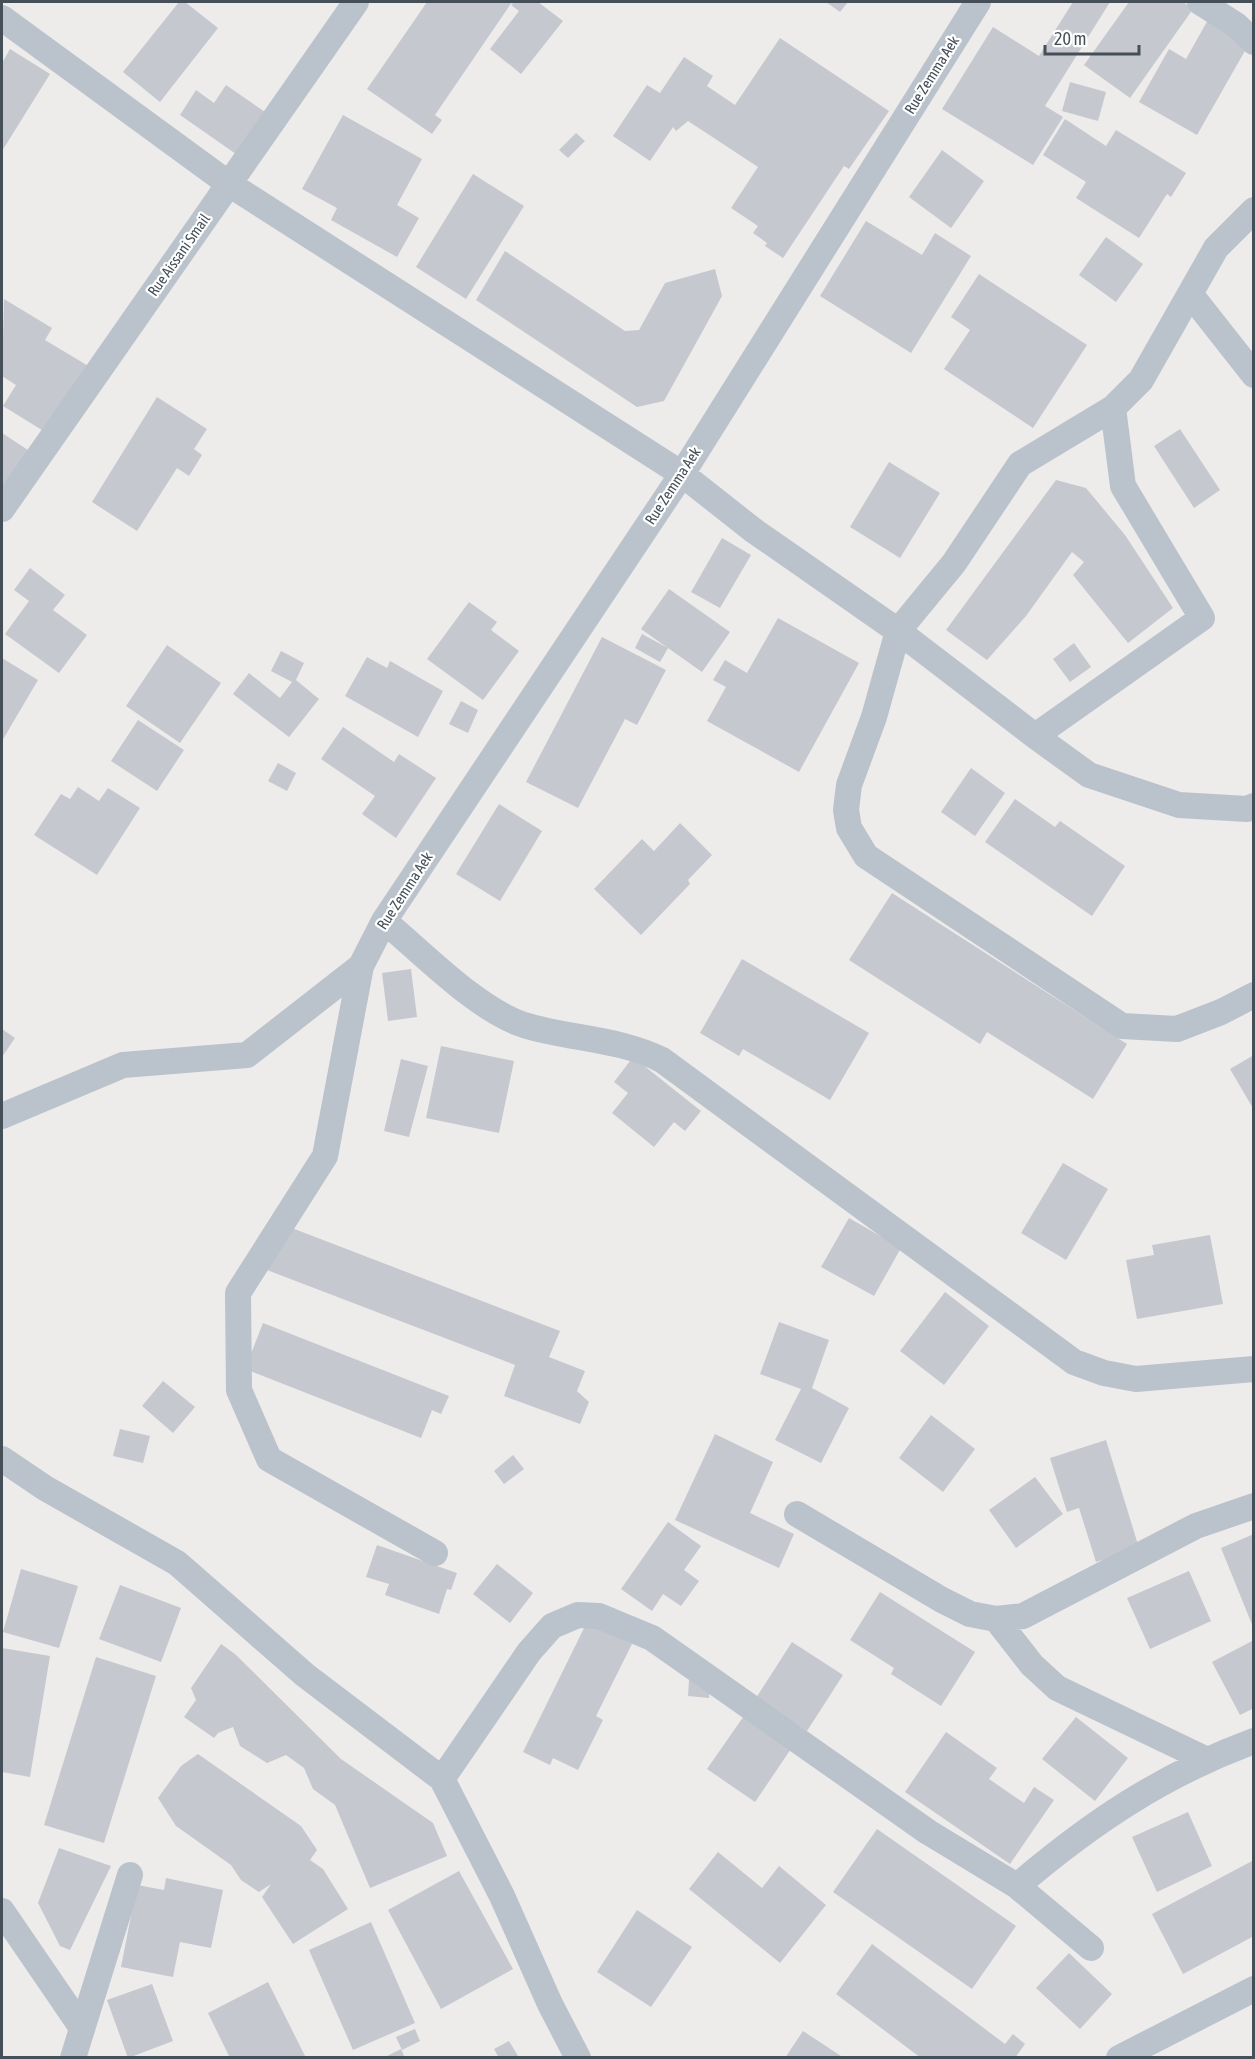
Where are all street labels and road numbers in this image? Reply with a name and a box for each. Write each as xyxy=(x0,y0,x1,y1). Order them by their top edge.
street label: Rue Zemma Aek xyxy=(901,32,962,117)
street label: Rue Aissani Smail xyxy=(144,210,213,299)
street label: Rue Zemma Aek xyxy=(641,444,704,527)
street label: Rue Zemma Aek xyxy=(373,849,436,932)

